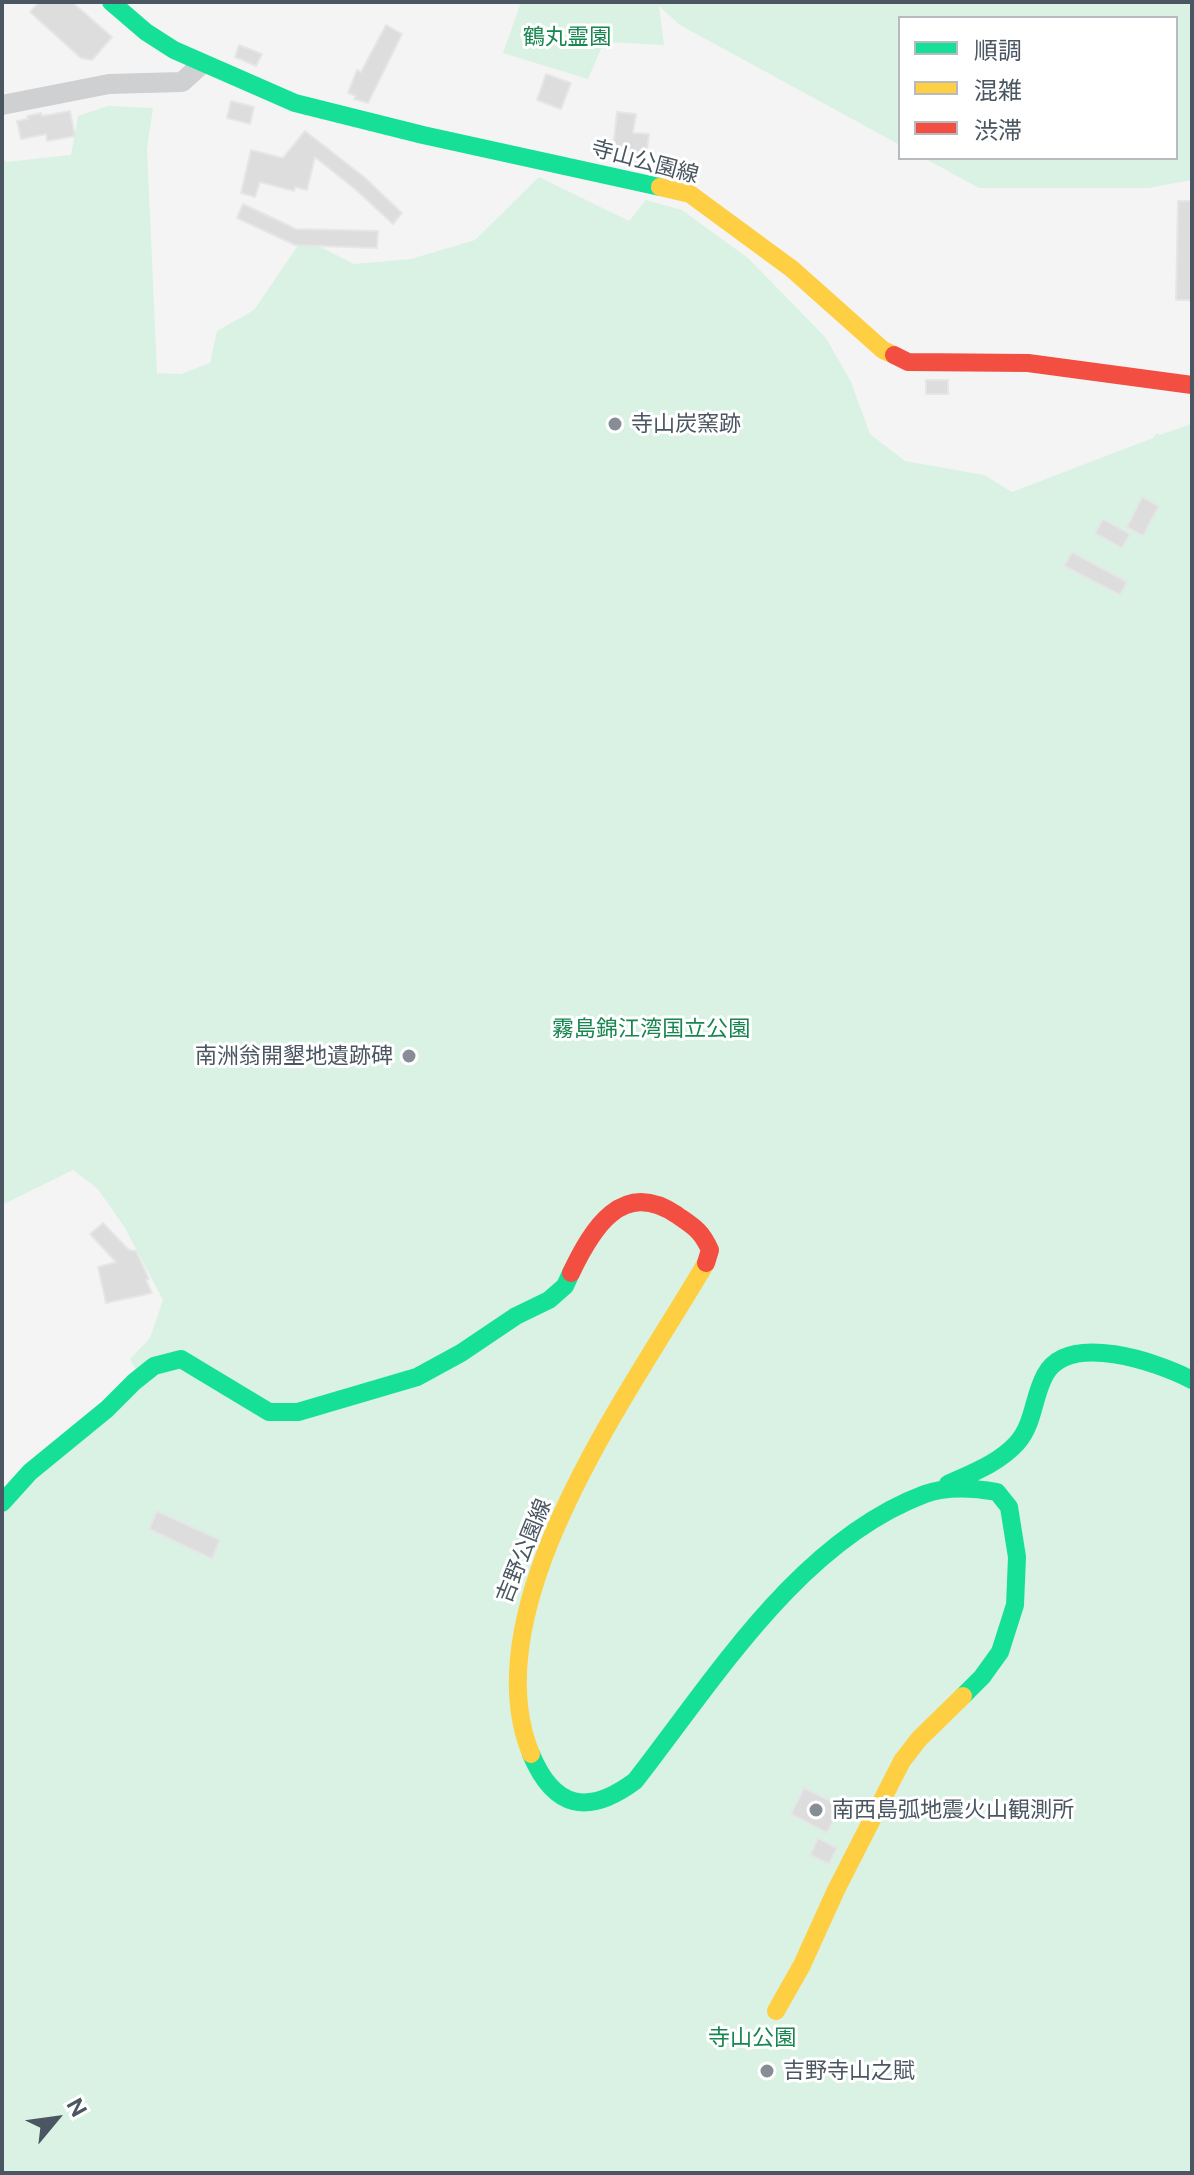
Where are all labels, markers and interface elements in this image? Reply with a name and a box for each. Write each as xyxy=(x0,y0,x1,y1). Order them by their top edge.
legend xyxy=(898,16,1178,160)
park label: 鶴丸霊園 xyxy=(523,24,611,50)
text: 順調 xyxy=(974,36,1022,64)
text: 混雑 xyxy=(974,76,1022,104)
text: 渋滞 xyxy=(974,116,1022,144)
street label: 寺山公園線 xyxy=(588,135,702,189)
place label: 寺山炭窯跡 xyxy=(631,411,741,437)
marker: 寺山炭窯跡 xyxy=(606,415,624,433)
park label: 霧島錦江湾国立公園 xyxy=(552,1016,750,1042)
place label: 南洲翁開墾地遺跡碑 xyxy=(195,1043,393,1069)
marker: 南洲翁開墾地遺跡碑 xyxy=(400,1047,418,1065)
street label: 吉野公園線 xyxy=(491,1495,557,1607)
place label: 南西島弧地震火山観測所 xyxy=(832,1797,1074,1823)
marker: 南西島弧地震火山観測所 xyxy=(807,1801,825,1819)
park label: 寺山公園 xyxy=(708,2025,796,2051)
place label: 吉野寺山之賦 xyxy=(783,2058,915,2084)
marker: 吉野寺山之賦 xyxy=(758,2062,776,2080)
north arrow xyxy=(16,2079,96,2159)
text: N xyxy=(61,2094,93,2121)

